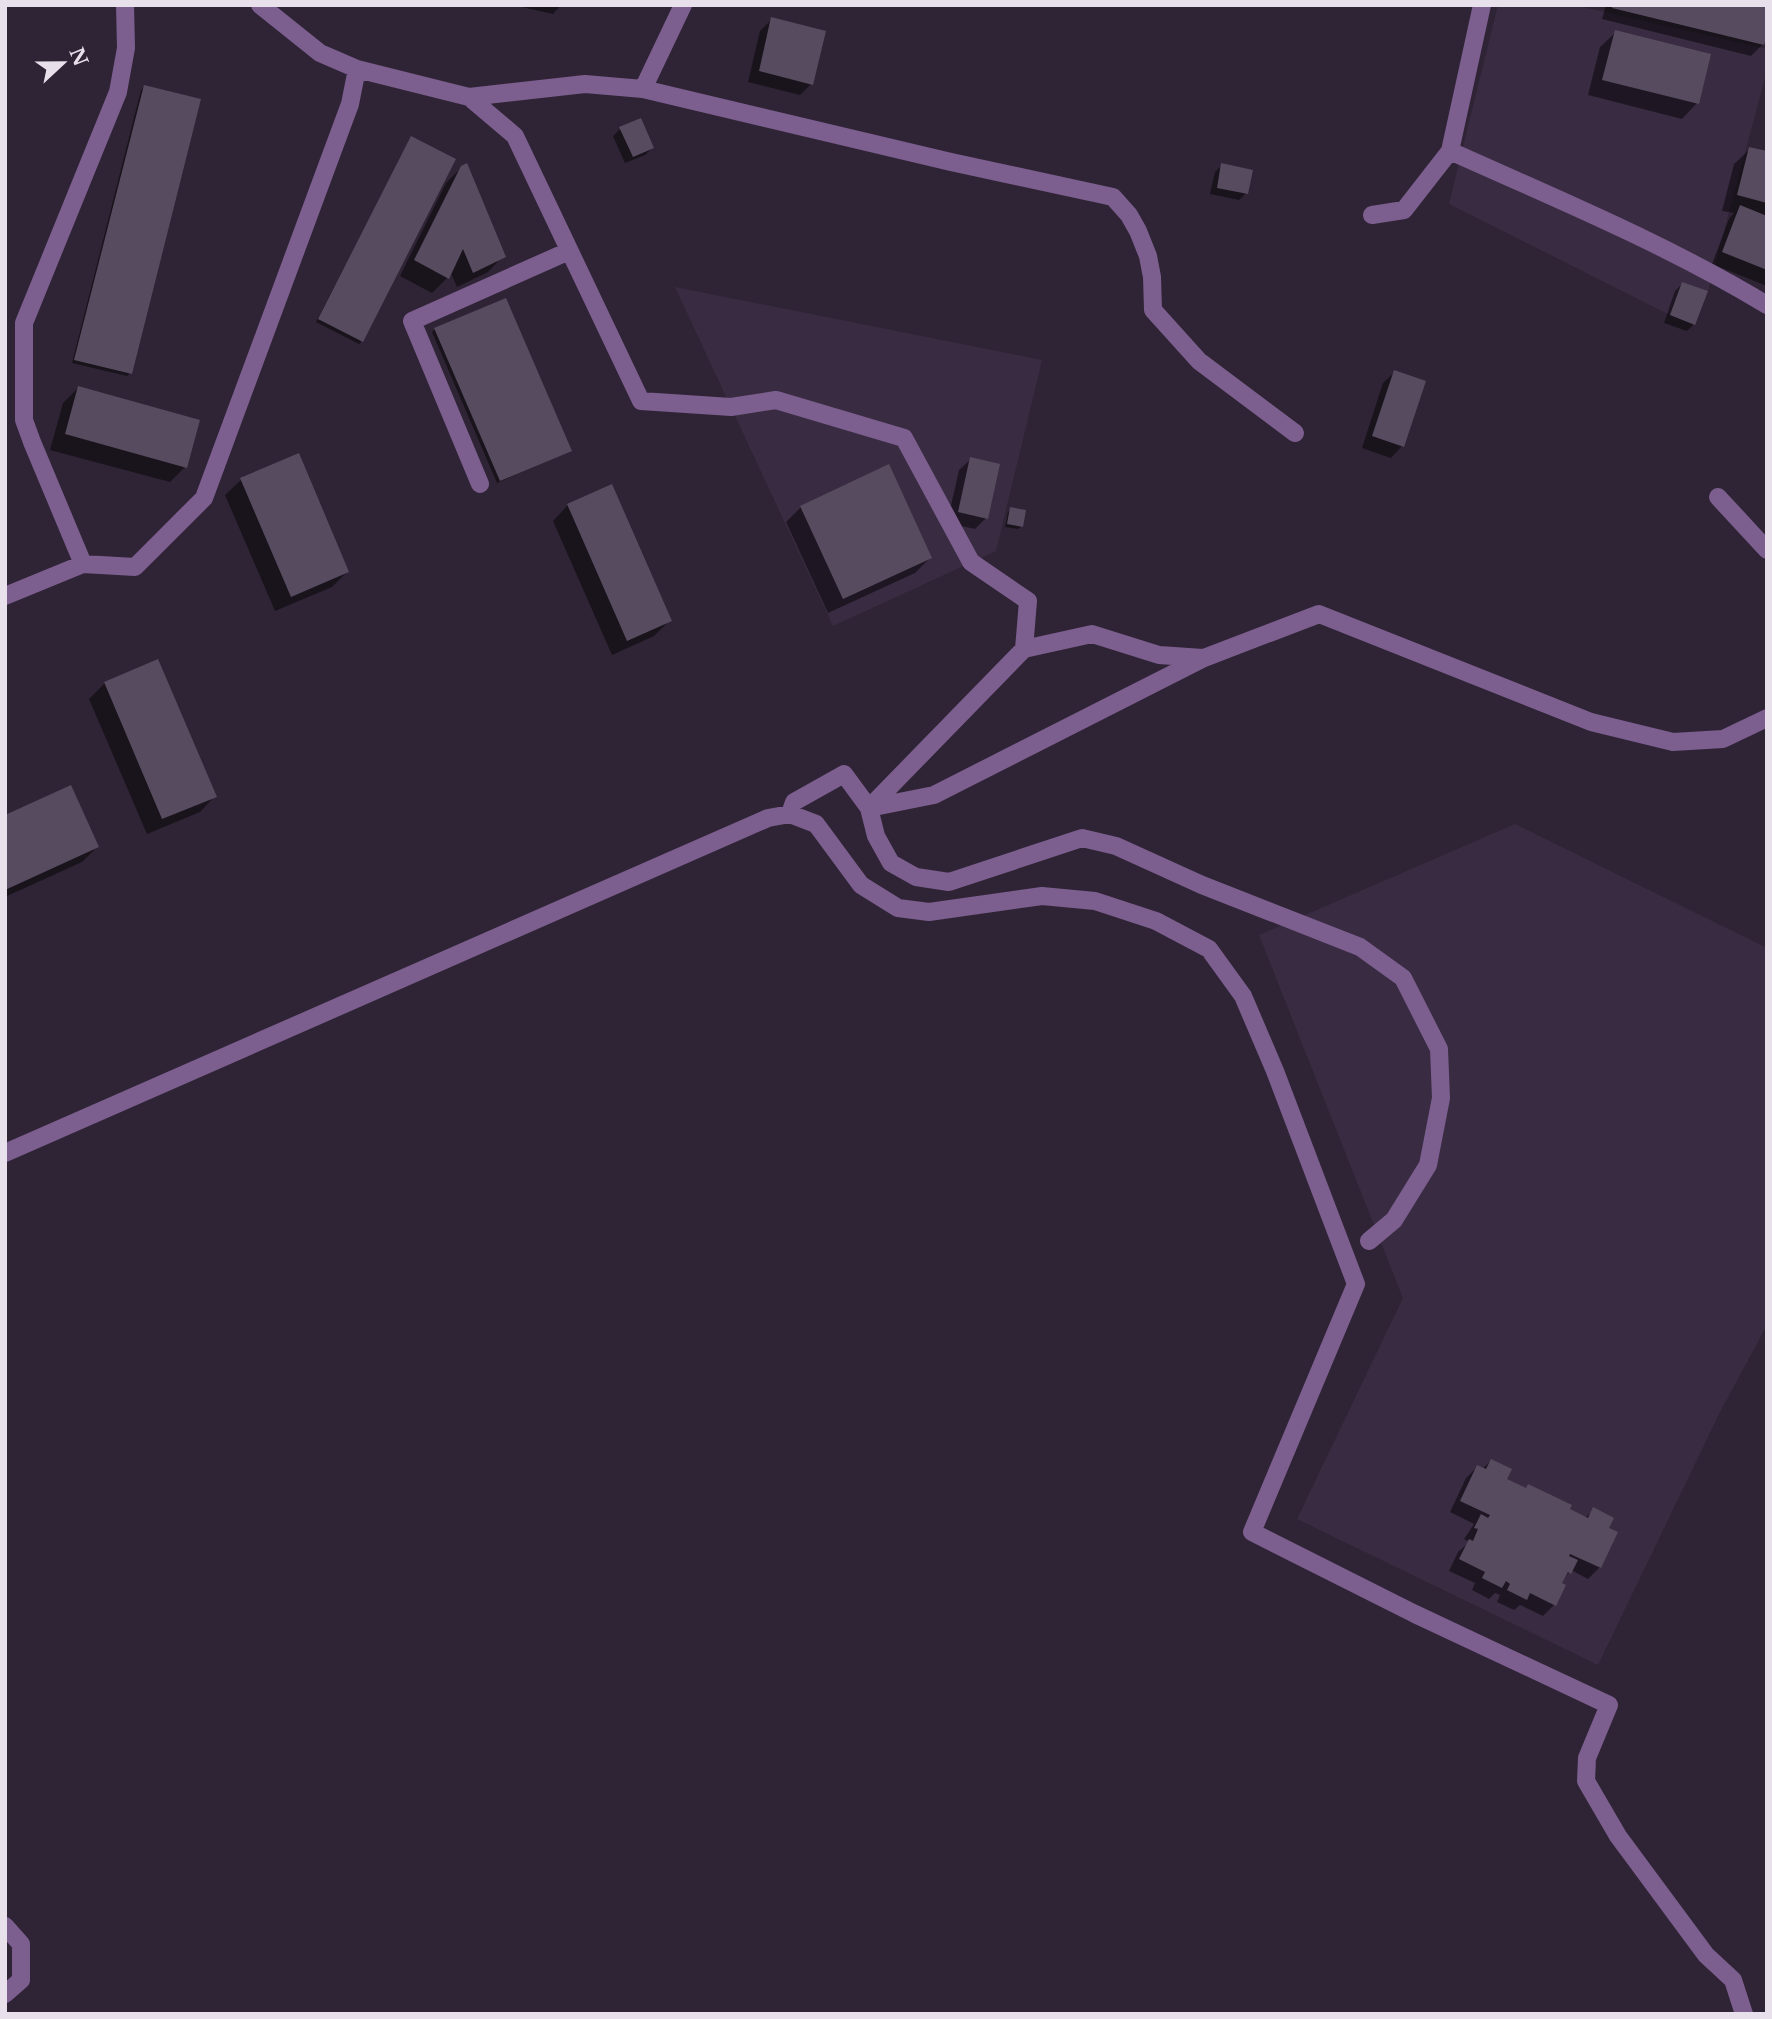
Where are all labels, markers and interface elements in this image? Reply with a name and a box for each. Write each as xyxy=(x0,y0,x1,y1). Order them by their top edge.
north arrow xyxy=(28,28,98,98)
text: N xyxy=(64,44,92,70)

